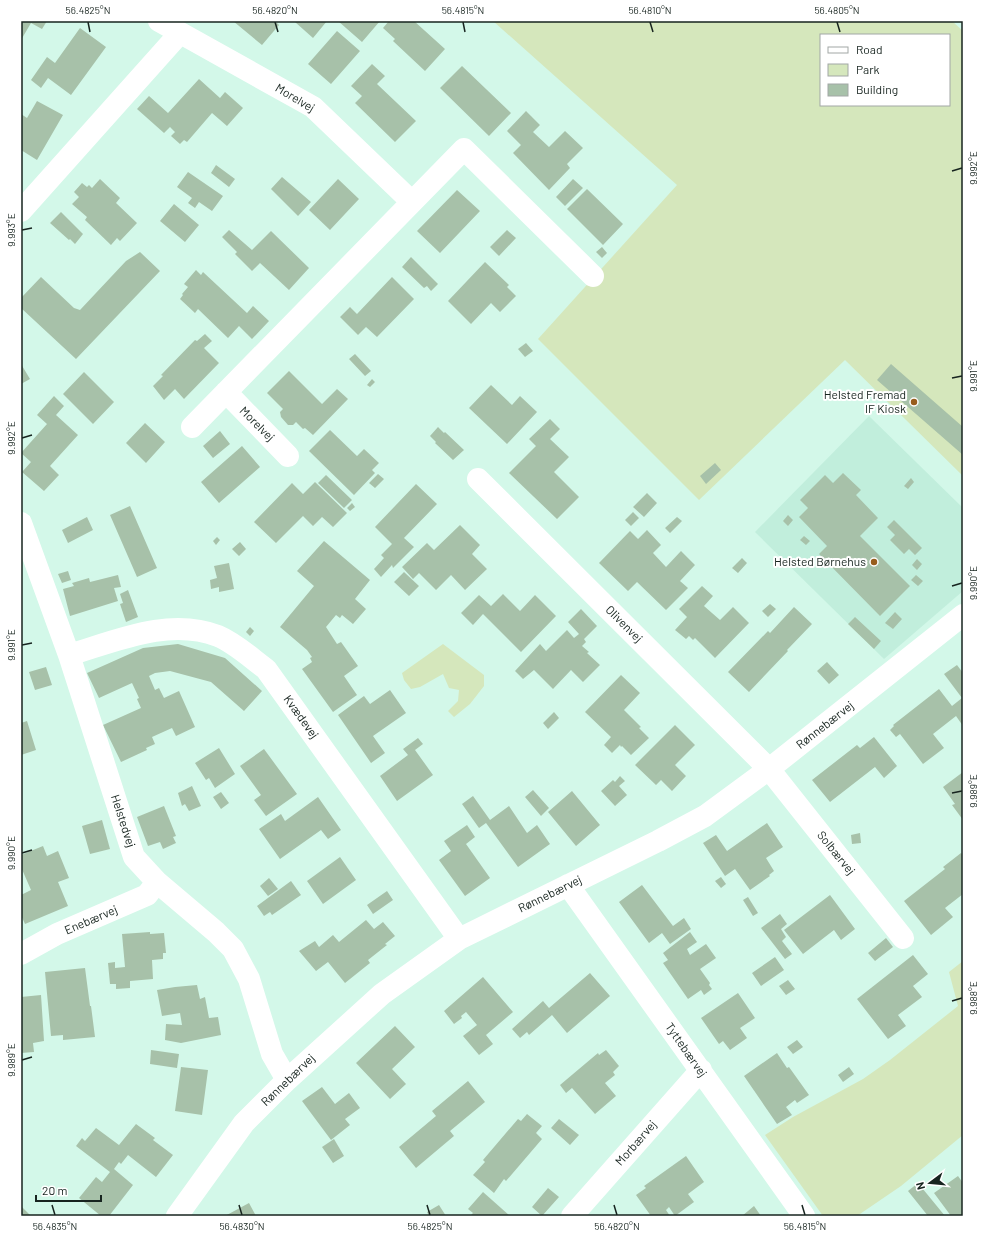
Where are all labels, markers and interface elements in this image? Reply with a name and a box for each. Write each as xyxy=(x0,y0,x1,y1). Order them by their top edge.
text: 56.4825°N xyxy=(66,4,110,16)
text: 56.4820°N xyxy=(252,4,298,16)
text: 56.4815°N xyxy=(442,4,484,16)
text: 56.4810°N xyxy=(628,4,672,16)
text: 56.4805°N xyxy=(814,4,860,16)
legend xyxy=(820,34,950,106)
text: Road xyxy=(856,42,883,56)
text: Park xyxy=(856,62,880,76)
street label: Morelvej xyxy=(273,80,318,114)
text: Building xyxy=(856,82,898,96)
text: 9.992°E xyxy=(967,151,979,185)
text: 9.993°E xyxy=(5,213,17,247)
text: 9.991°E xyxy=(967,360,979,392)
place label: Helsted Fremad IF Kiosk xyxy=(824,387,906,415)
marker: Helsted Fremad IF Kiosk xyxy=(909,397,919,407)
street label: Morelvej xyxy=(237,403,278,444)
text: 9.992°E xyxy=(5,421,17,455)
place label: Helsted Børnehus xyxy=(774,554,866,568)
marker: Helsted Børnehus xyxy=(869,557,879,567)
text: 9.990°E xyxy=(967,566,979,600)
street label: Olivenvej xyxy=(603,602,646,645)
text: 9.991°E xyxy=(5,629,17,661)
street label: Kvædevej xyxy=(281,692,322,741)
street label: Rønnebærvej xyxy=(793,697,856,751)
text: 9.989°E xyxy=(967,774,979,808)
street label: Helstedvej xyxy=(109,793,139,849)
street label: Solbærvej xyxy=(815,828,859,877)
text: 9.990°E xyxy=(5,836,17,870)
street label: Rønnebærvej xyxy=(515,872,584,915)
street label: Enebærvej xyxy=(62,902,119,936)
text: 9.988°E xyxy=(967,981,979,1015)
street label: Tyttebærvej xyxy=(663,1020,711,1079)
text: 9.989°E xyxy=(5,1043,17,1077)
street label: Rønnebærvej xyxy=(258,1050,317,1108)
street label: Morbærvej xyxy=(612,1117,659,1168)
north arrow xyxy=(910,1163,950,1203)
scale bar xyxy=(36,1177,101,1203)
text: N xyxy=(913,1181,927,1191)
text: 20 m xyxy=(42,1183,68,1197)
text: 56.4835°N xyxy=(33,1220,77,1232)
text: 56.4830°N xyxy=(219,1220,265,1232)
text: 56.4825°N xyxy=(408,1220,452,1232)
text: 56.4820°N xyxy=(594,1220,640,1232)
text: 56.4815°N xyxy=(784,1220,826,1232)

